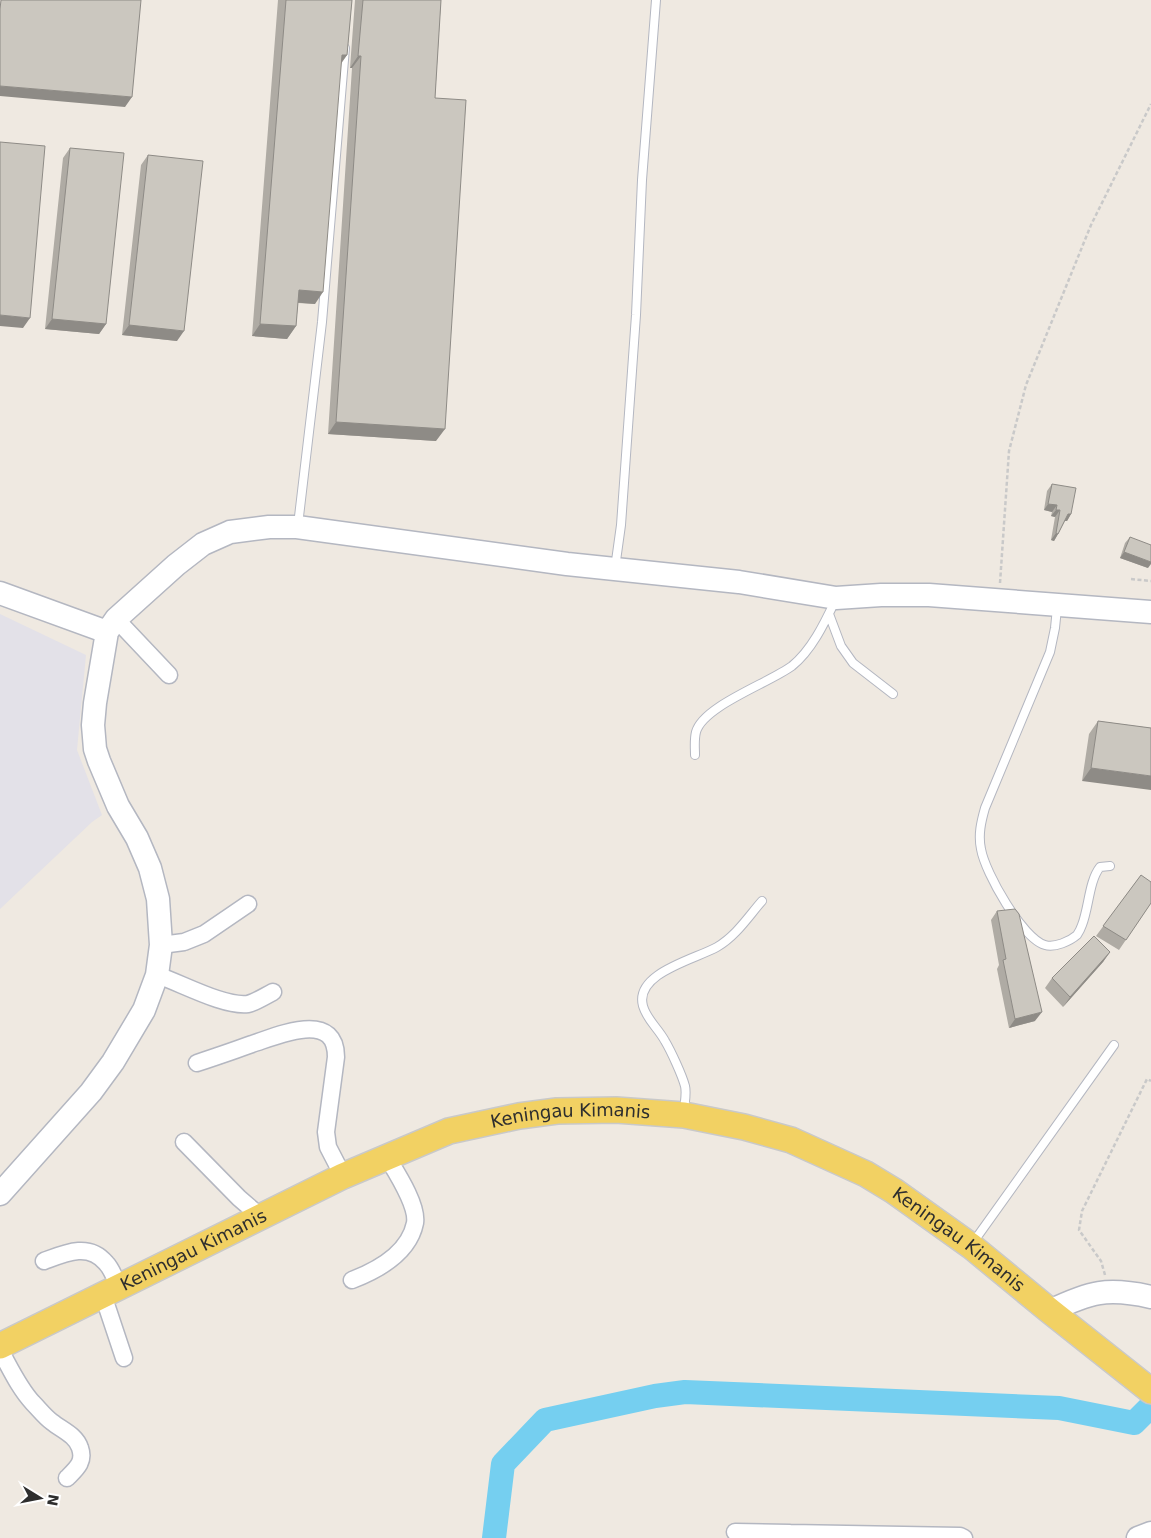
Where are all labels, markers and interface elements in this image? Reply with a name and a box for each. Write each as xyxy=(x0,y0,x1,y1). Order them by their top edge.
street label: Keningau Kimanis xyxy=(488,1099,651,1132)
street label: Keningau Kimanis xyxy=(889,1182,1029,1296)
street label: Keningau Kimanis xyxy=(117,1205,270,1295)
north arrow xyxy=(15,1473,65,1523)
text: N xyxy=(44,1493,62,1507)

